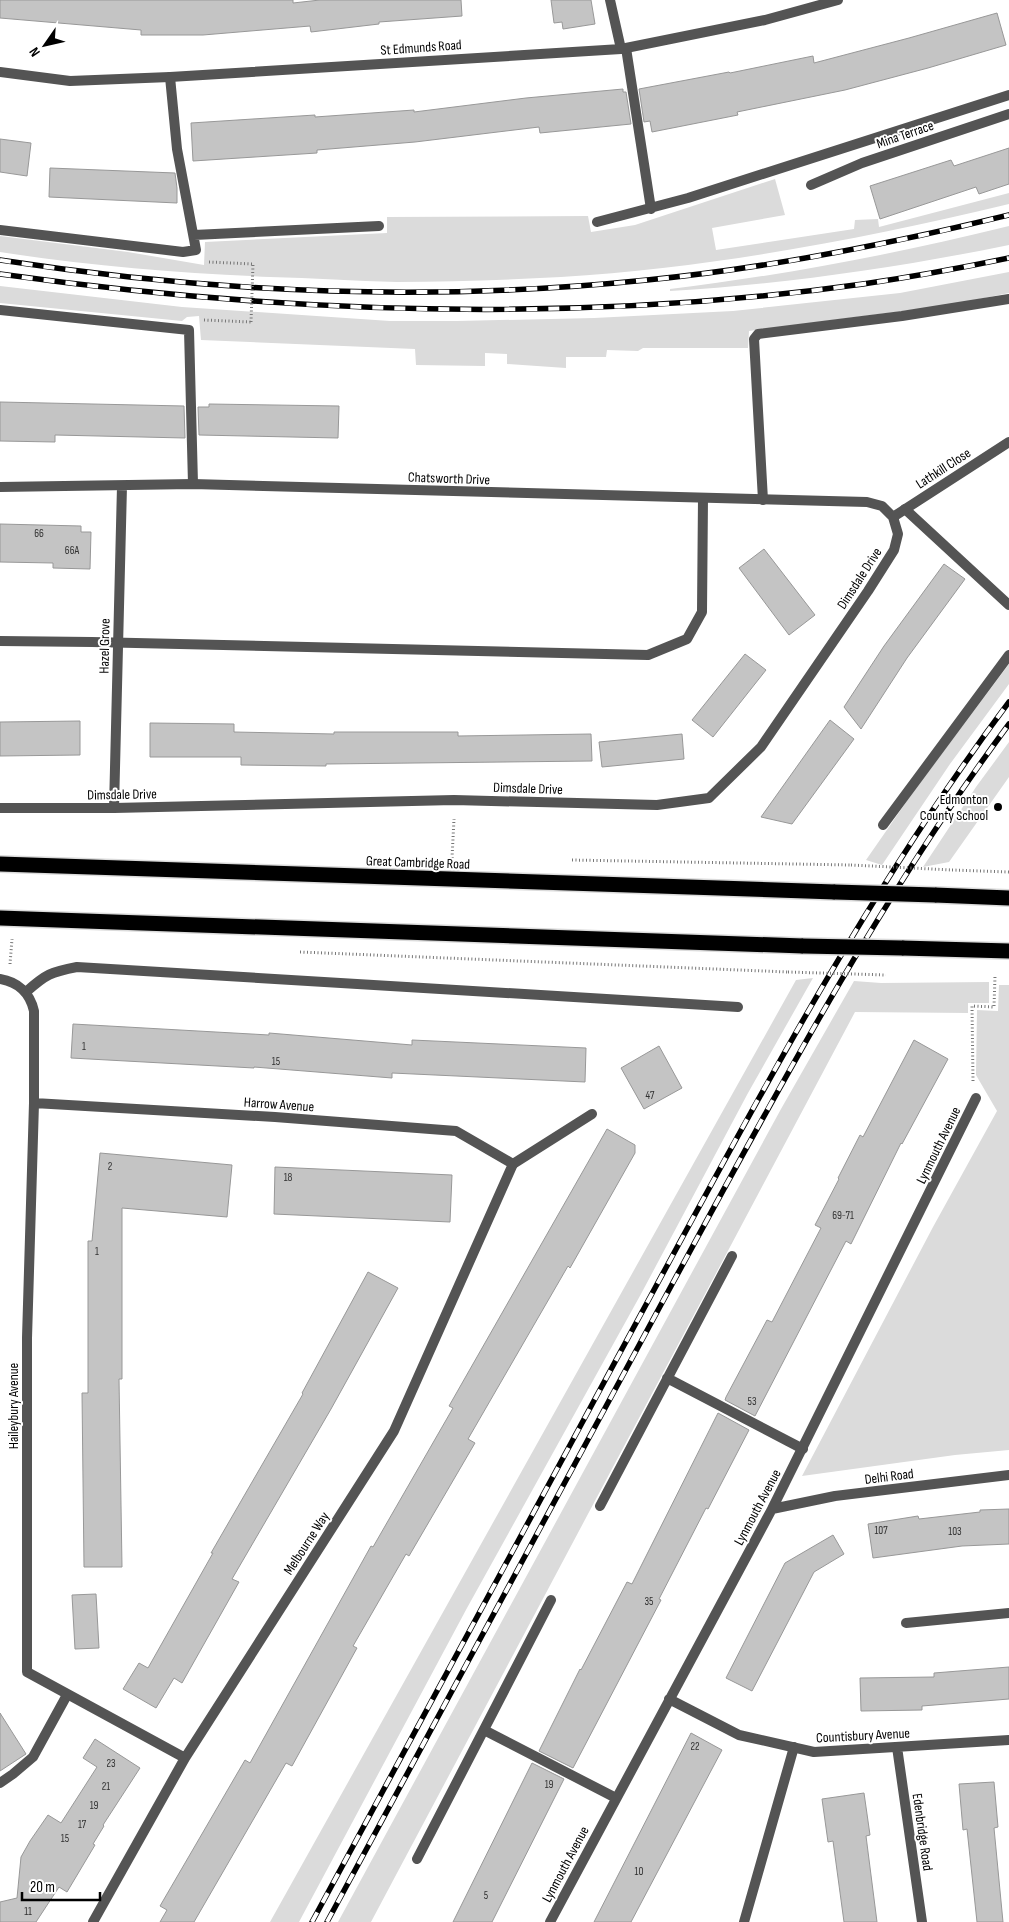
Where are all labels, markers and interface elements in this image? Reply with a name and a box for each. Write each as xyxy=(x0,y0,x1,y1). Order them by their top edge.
north arrow xyxy=(20,20,70,70)
street label: St Edmunds Road xyxy=(380,36,462,59)
text: N xyxy=(25,44,44,60)
street label: Mina Terrace xyxy=(874,117,936,152)
street label: Lathkill Close xyxy=(913,444,974,492)
street label: Chatsworth Drive xyxy=(408,469,490,488)
house number: 66 xyxy=(34,527,44,540)
house number: 66A xyxy=(65,544,79,557)
street label: Dimsdale Drive xyxy=(833,544,886,612)
street label: Hazel Grove xyxy=(96,618,113,674)
street label: Dimsdale Drive xyxy=(493,779,563,798)
street label: Dimsdale Drive xyxy=(87,785,157,804)
place label: Edmonton County School xyxy=(920,791,988,824)
marker: Edmonton County School xyxy=(992,801,1004,813)
street label: Great Cambridge Road xyxy=(366,852,471,873)
house number: 1 xyxy=(82,1040,86,1053)
house number: 15 xyxy=(272,1055,280,1068)
house number: 47 xyxy=(646,1089,655,1102)
street label: Harrow Avenue xyxy=(243,1094,315,1115)
street label: Lynmouth Avenue xyxy=(912,1104,964,1187)
house number: 2 xyxy=(108,1160,113,1173)
house number: 18 xyxy=(284,1171,293,1184)
house number: 69-71 xyxy=(832,1209,854,1222)
house number: 1 xyxy=(95,1245,99,1258)
street label: Haileybury Avenue xyxy=(5,1363,22,1449)
house number: 53 xyxy=(747,1395,757,1408)
street label: Delhi Road xyxy=(864,1465,915,1488)
street label: Lynmouth Avenue xyxy=(730,1466,785,1548)
street label: Melbourne Way xyxy=(280,1508,333,1578)
house number: 107 xyxy=(874,1524,888,1537)
house number: 103 xyxy=(948,1525,962,1538)
house number: 35 xyxy=(644,1595,654,1608)
street label: Countisbury Avenue xyxy=(816,1725,910,1746)
house number: 22 xyxy=(690,1740,700,1753)
house number: 23 xyxy=(106,1757,116,1770)
house number: 19 xyxy=(545,1778,553,1791)
house number: 21 xyxy=(102,1780,110,1793)
street label: Edenbridge Road xyxy=(909,1792,936,1872)
house number: 19 xyxy=(90,1799,98,1812)
house number: 17 xyxy=(78,1818,87,1831)
street label: Lynmouth Avenue xyxy=(538,1823,593,1905)
house number: 15 xyxy=(61,1832,69,1845)
house number: 10 xyxy=(635,1865,643,1878)
scale bar xyxy=(22,1870,100,1902)
text: 20 m xyxy=(30,1878,55,1897)
house number: 5 xyxy=(484,1889,488,1902)
house number: 11 xyxy=(24,1905,32,1918)

